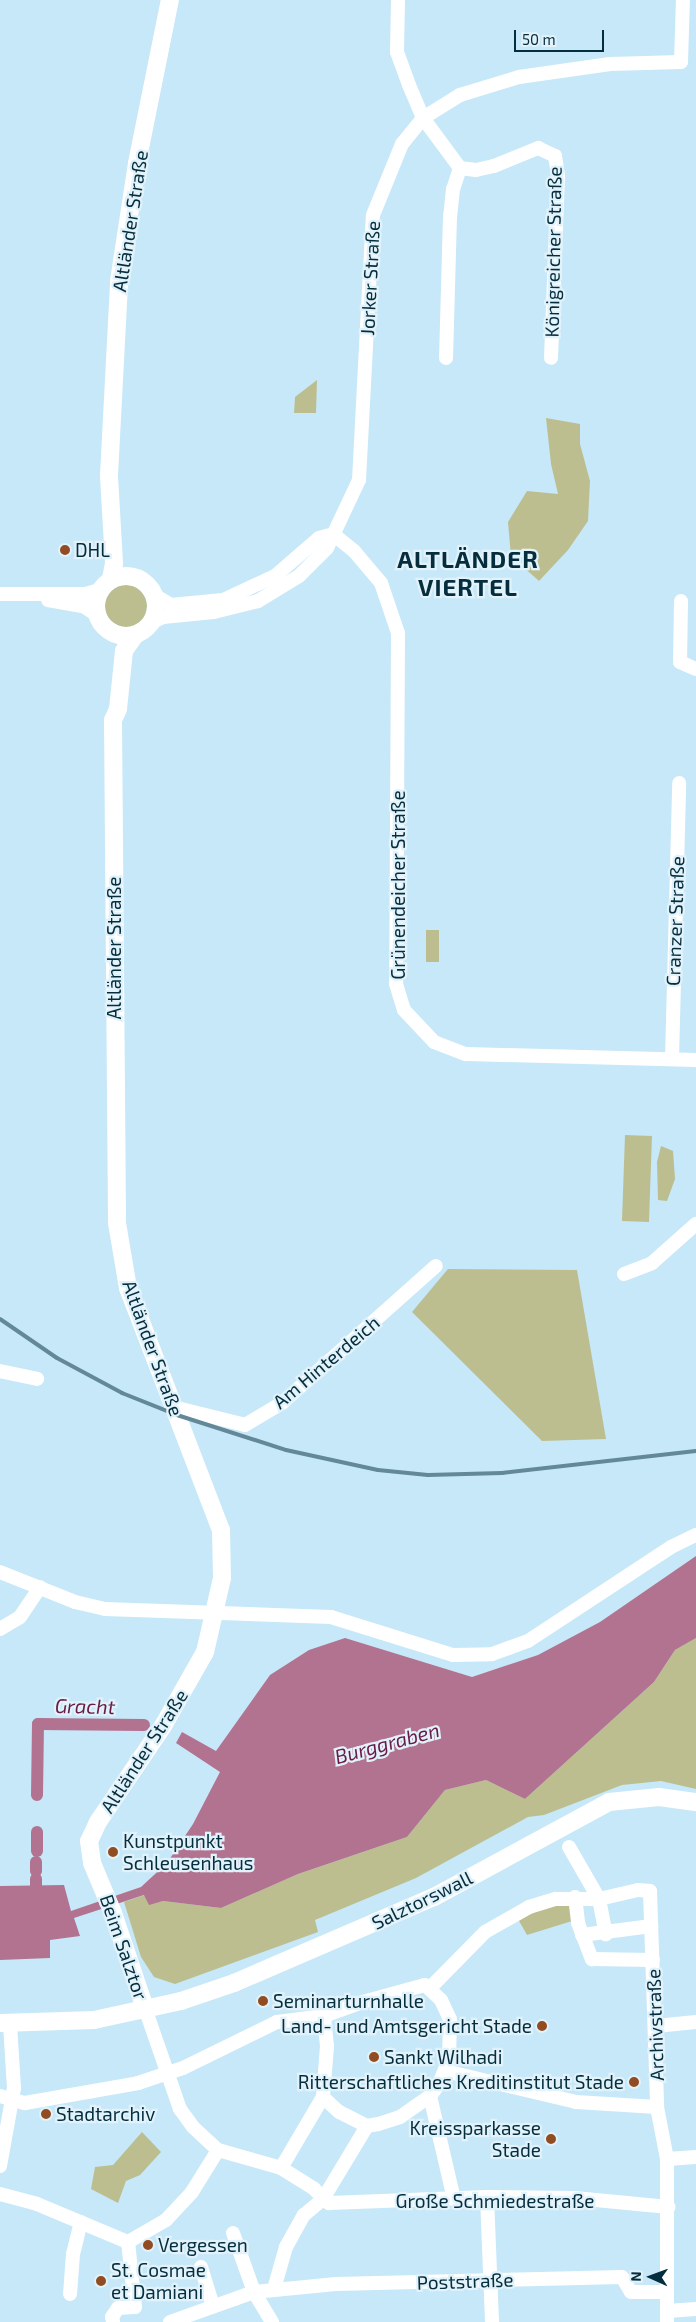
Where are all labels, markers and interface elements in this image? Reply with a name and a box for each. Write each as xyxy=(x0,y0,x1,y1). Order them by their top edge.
scale bar xyxy=(516,20,606,52)
text: 50 m xyxy=(522,30,556,48)
street label: Altländer Straße xyxy=(108,148,152,294)
street label: Königreicher Straße xyxy=(540,166,566,338)
street label: Jorker Straße xyxy=(356,220,384,336)
place label: DHL xyxy=(75,539,110,561)
marker: DHL xyxy=(59,544,71,556)
district label: ALTLÄNDER VIERTEL xyxy=(396,545,540,601)
street label: Grünendeicher Straße xyxy=(387,790,409,980)
street label: Cranzer Straße xyxy=(661,855,689,987)
street label: Altländer Straße xyxy=(103,876,125,1020)
street label: Altländer Straße xyxy=(118,1277,188,1419)
street label: Am Hinterdeich xyxy=(268,1311,384,1413)
street label: Altländer Straße xyxy=(95,1685,193,1817)
water label: Gracht xyxy=(55,1693,115,1719)
water label: Burggraben xyxy=(332,1718,442,1768)
place label: Kunstpunkt Schleusenhaus xyxy=(123,1830,254,1874)
marker: Kunstpunkt Schleusenhaus xyxy=(107,1846,119,1858)
street label: Salztorswall xyxy=(368,1866,476,1934)
street label: Beim Salztor xyxy=(95,1891,153,2003)
street label: Archivstraße xyxy=(642,1969,668,2081)
place label: Seminarturnhalle xyxy=(273,1990,424,2012)
marker: Seminarturnhalle xyxy=(257,1995,269,2007)
place label: Land- und Amtsgericht Stade xyxy=(281,2015,532,2037)
marker: Land- und Amtsgericht Stade xyxy=(536,2020,548,2032)
place label: Sankt Wilhadi xyxy=(384,2046,503,2068)
marker: Sankt Wilhadi xyxy=(368,2051,380,2063)
place label: Ritterschaftliches Kreditinstitut Stade xyxy=(298,2071,624,2093)
marker: Ritterschaftliches Kreditinstitut Stade xyxy=(628,2076,640,2088)
place label: Stadtarchiv xyxy=(56,2103,155,2125)
marker: Stadtarchiv xyxy=(40,2108,52,2120)
place label: Kreissparkasse Stade xyxy=(410,2117,541,2161)
marker: Kreissparkasse Stade xyxy=(545,2133,557,2145)
street label: Große Schmiedestraße xyxy=(396,2190,594,2212)
place label: Vergessen xyxy=(158,2234,248,2256)
marker: Vergessen xyxy=(142,2239,154,2251)
north arrow xyxy=(626,2252,676,2302)
place label: St. Cosmae et Damiani xyxy=(111,2259,206,2303)
street label: Poststraße xyxy=(416,2268,514,2294)
text: N xyxy=(627,2271,644,2282)
marker: St. Cosmae et Damiani xyxy=(95,2275,107,2287)

